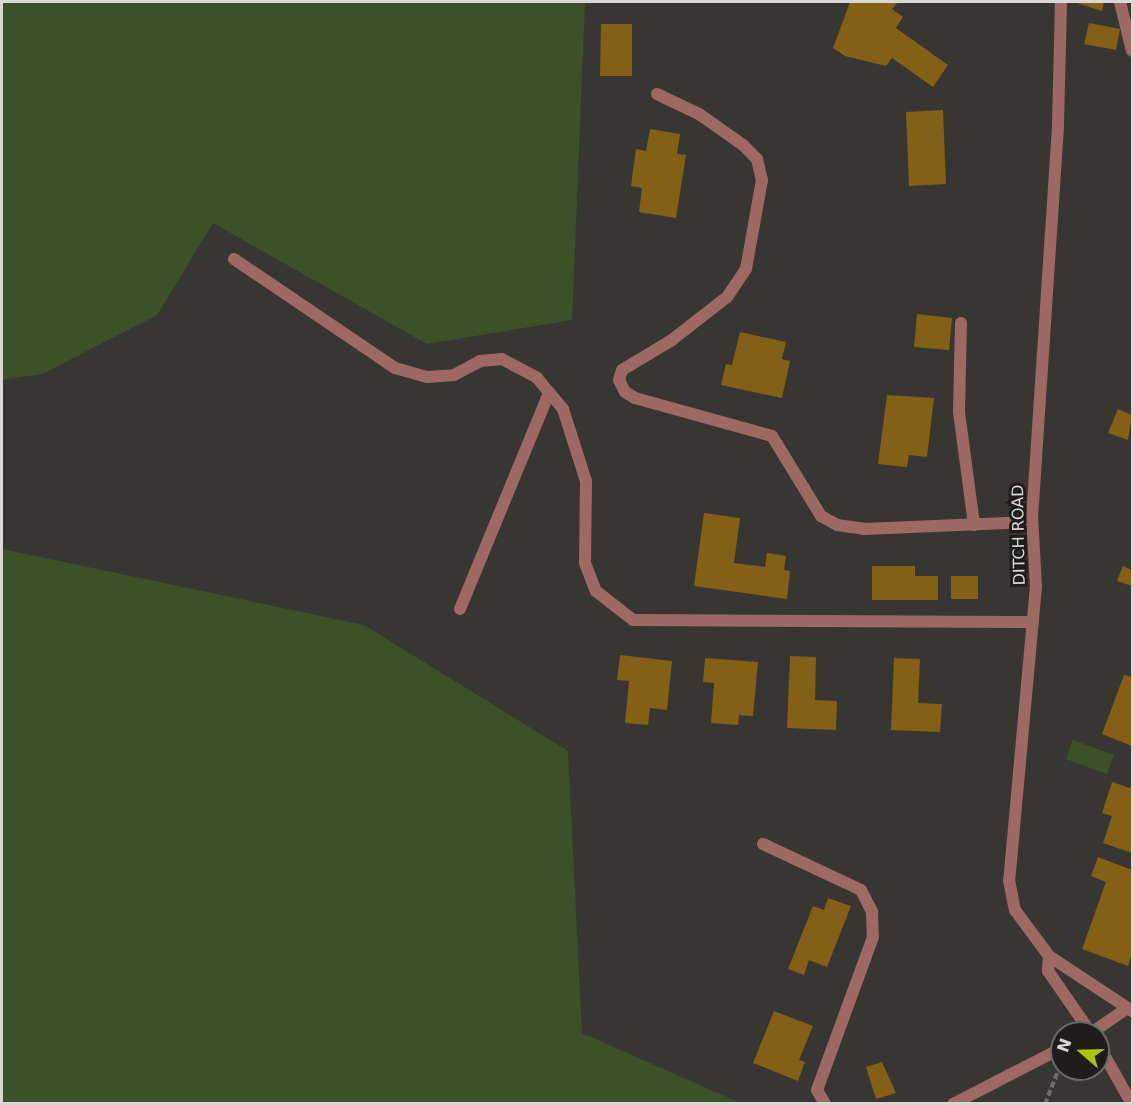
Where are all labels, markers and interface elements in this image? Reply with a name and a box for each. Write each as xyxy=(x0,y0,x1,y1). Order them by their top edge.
street label: DITCH ROAD xyxy=(1009,484,1029,586)
north arrow xyxy=(1050,1021,1110,1081)
text: N xyxy=(1053,1036,1076,1055)

